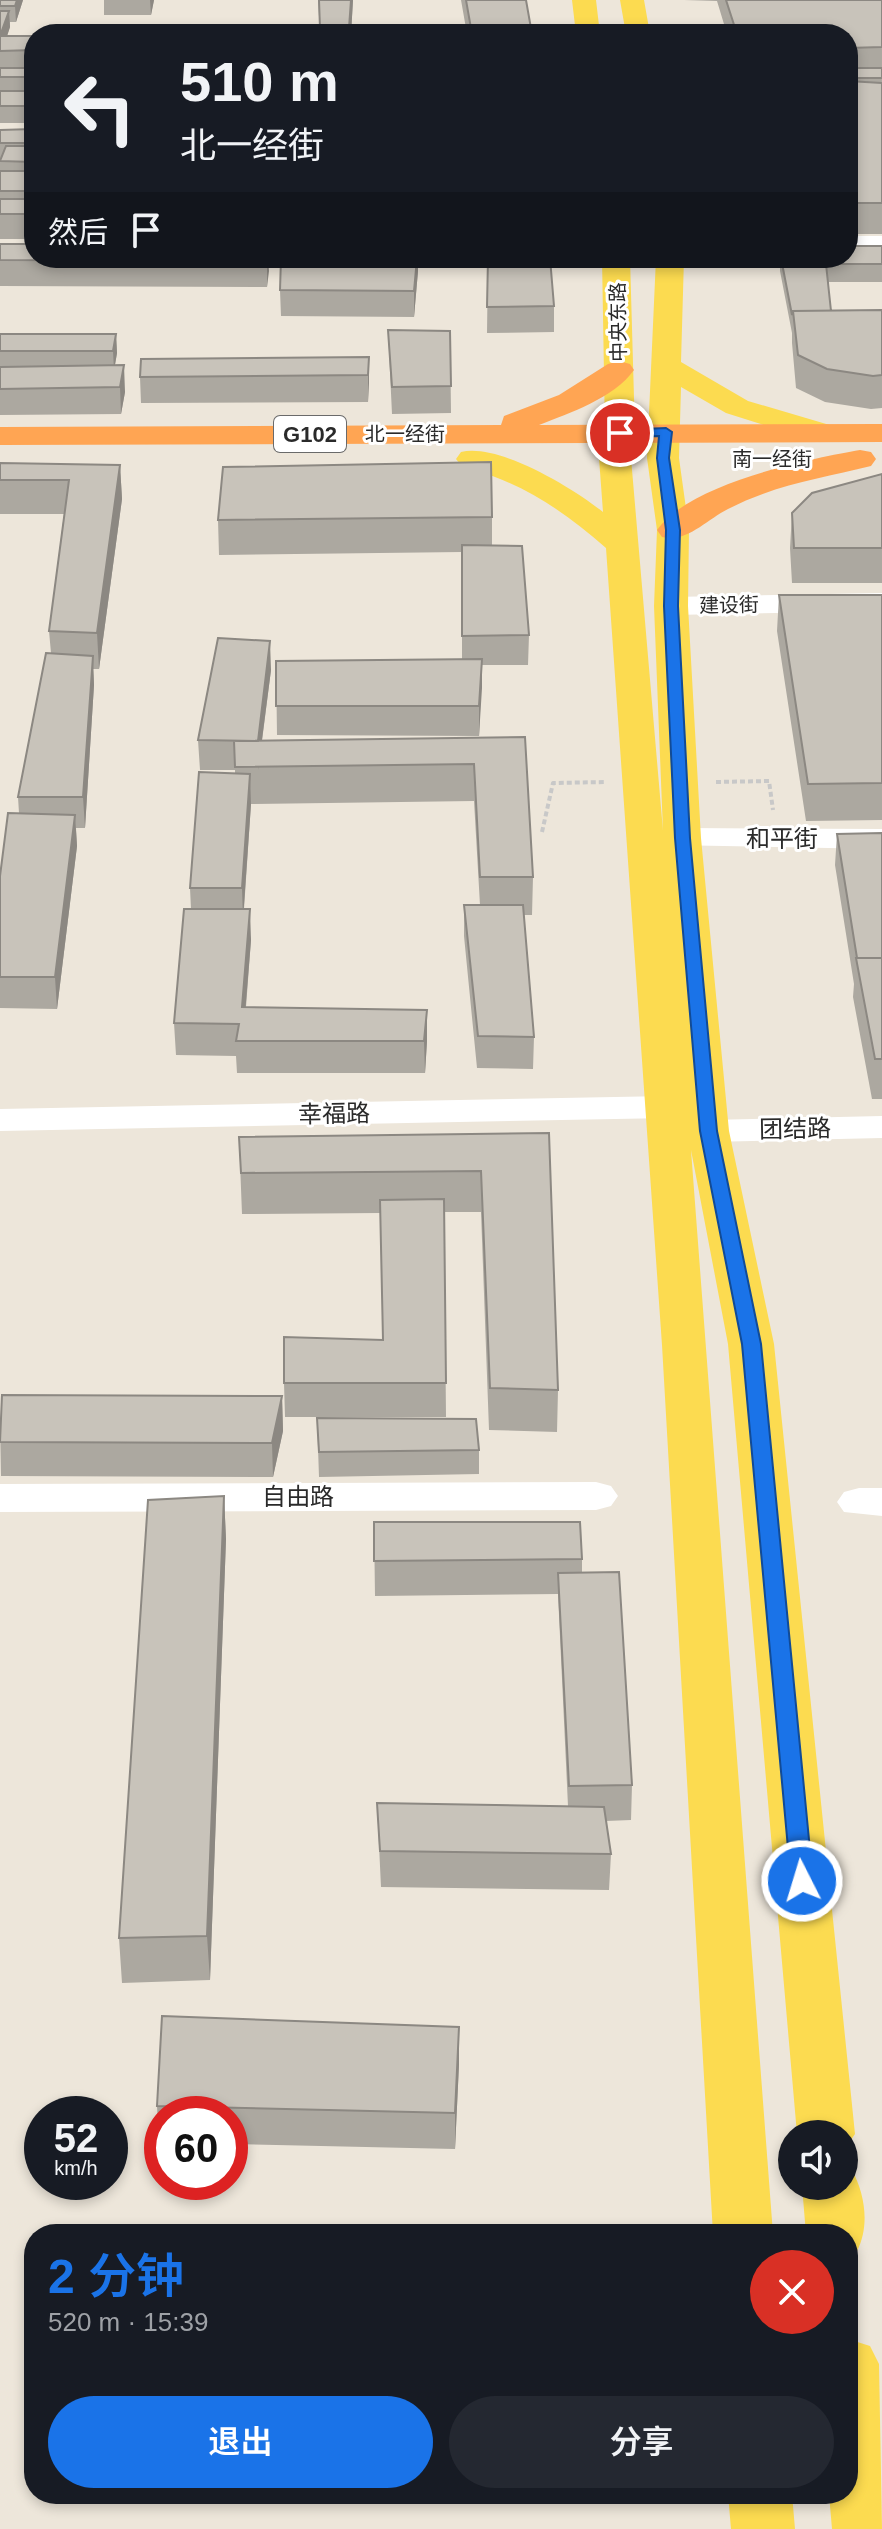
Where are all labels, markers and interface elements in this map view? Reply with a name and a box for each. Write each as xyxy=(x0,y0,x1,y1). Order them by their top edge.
text: 510 m xyxy=(180,50,339,113)
icon: left xyxy=(48,56,152,160)
text: 北一经街 xyxy=(180,125,324,166)
icon: arrive xyxy=(124,208,168,252)
text: 然后 xyxy=(48,216,108,249)
street label: 中央东路 xyxy=(606,282,630,362)
pin xyxy=(586,399,654,467)
icon: arrive xyxy=(598,411,642,455)
road number: G102 xyxy=(274,416,346,452)
street label: 北一经街 xyxy=(365,423,445,445)
street label: 南一经街 xyxy=(732,448,812,470)
street label: 建设街 xyxy=(699,593,759,617)
street label: 和平街 xyxy=(746,825,818,852)
street label: 幸福路 xyxy=(298,1099,370,1128)
street label: 团结路 xyxy=(759,1114,831,1143)
street label: 自由路 xyxy=(262,1483,334,1510)
position arrow xyxy=(760,1839,844,1923)
speed limit sign: 60 xyxy=(144,2096,248,2200)
text: 52 xyxy=(54,2116,98,2160)
map controls xyxy=(778,2120,858,2200)
button: sound xyxy=(778,2120,858,2200)
text: km/h xyxy=(54,2157,98,2179)
text: 2 分钟 xyxy=(48,2250,184,2303)
button: close xyxy=(750,2250,834,2334)
text: 520 m · 15:39 xyxy=(48,2307,208,2337)
button: 退出 xyxy=(48,2396,433,2488)
button: 分享 xyxy=(449,2396,834,2488)

